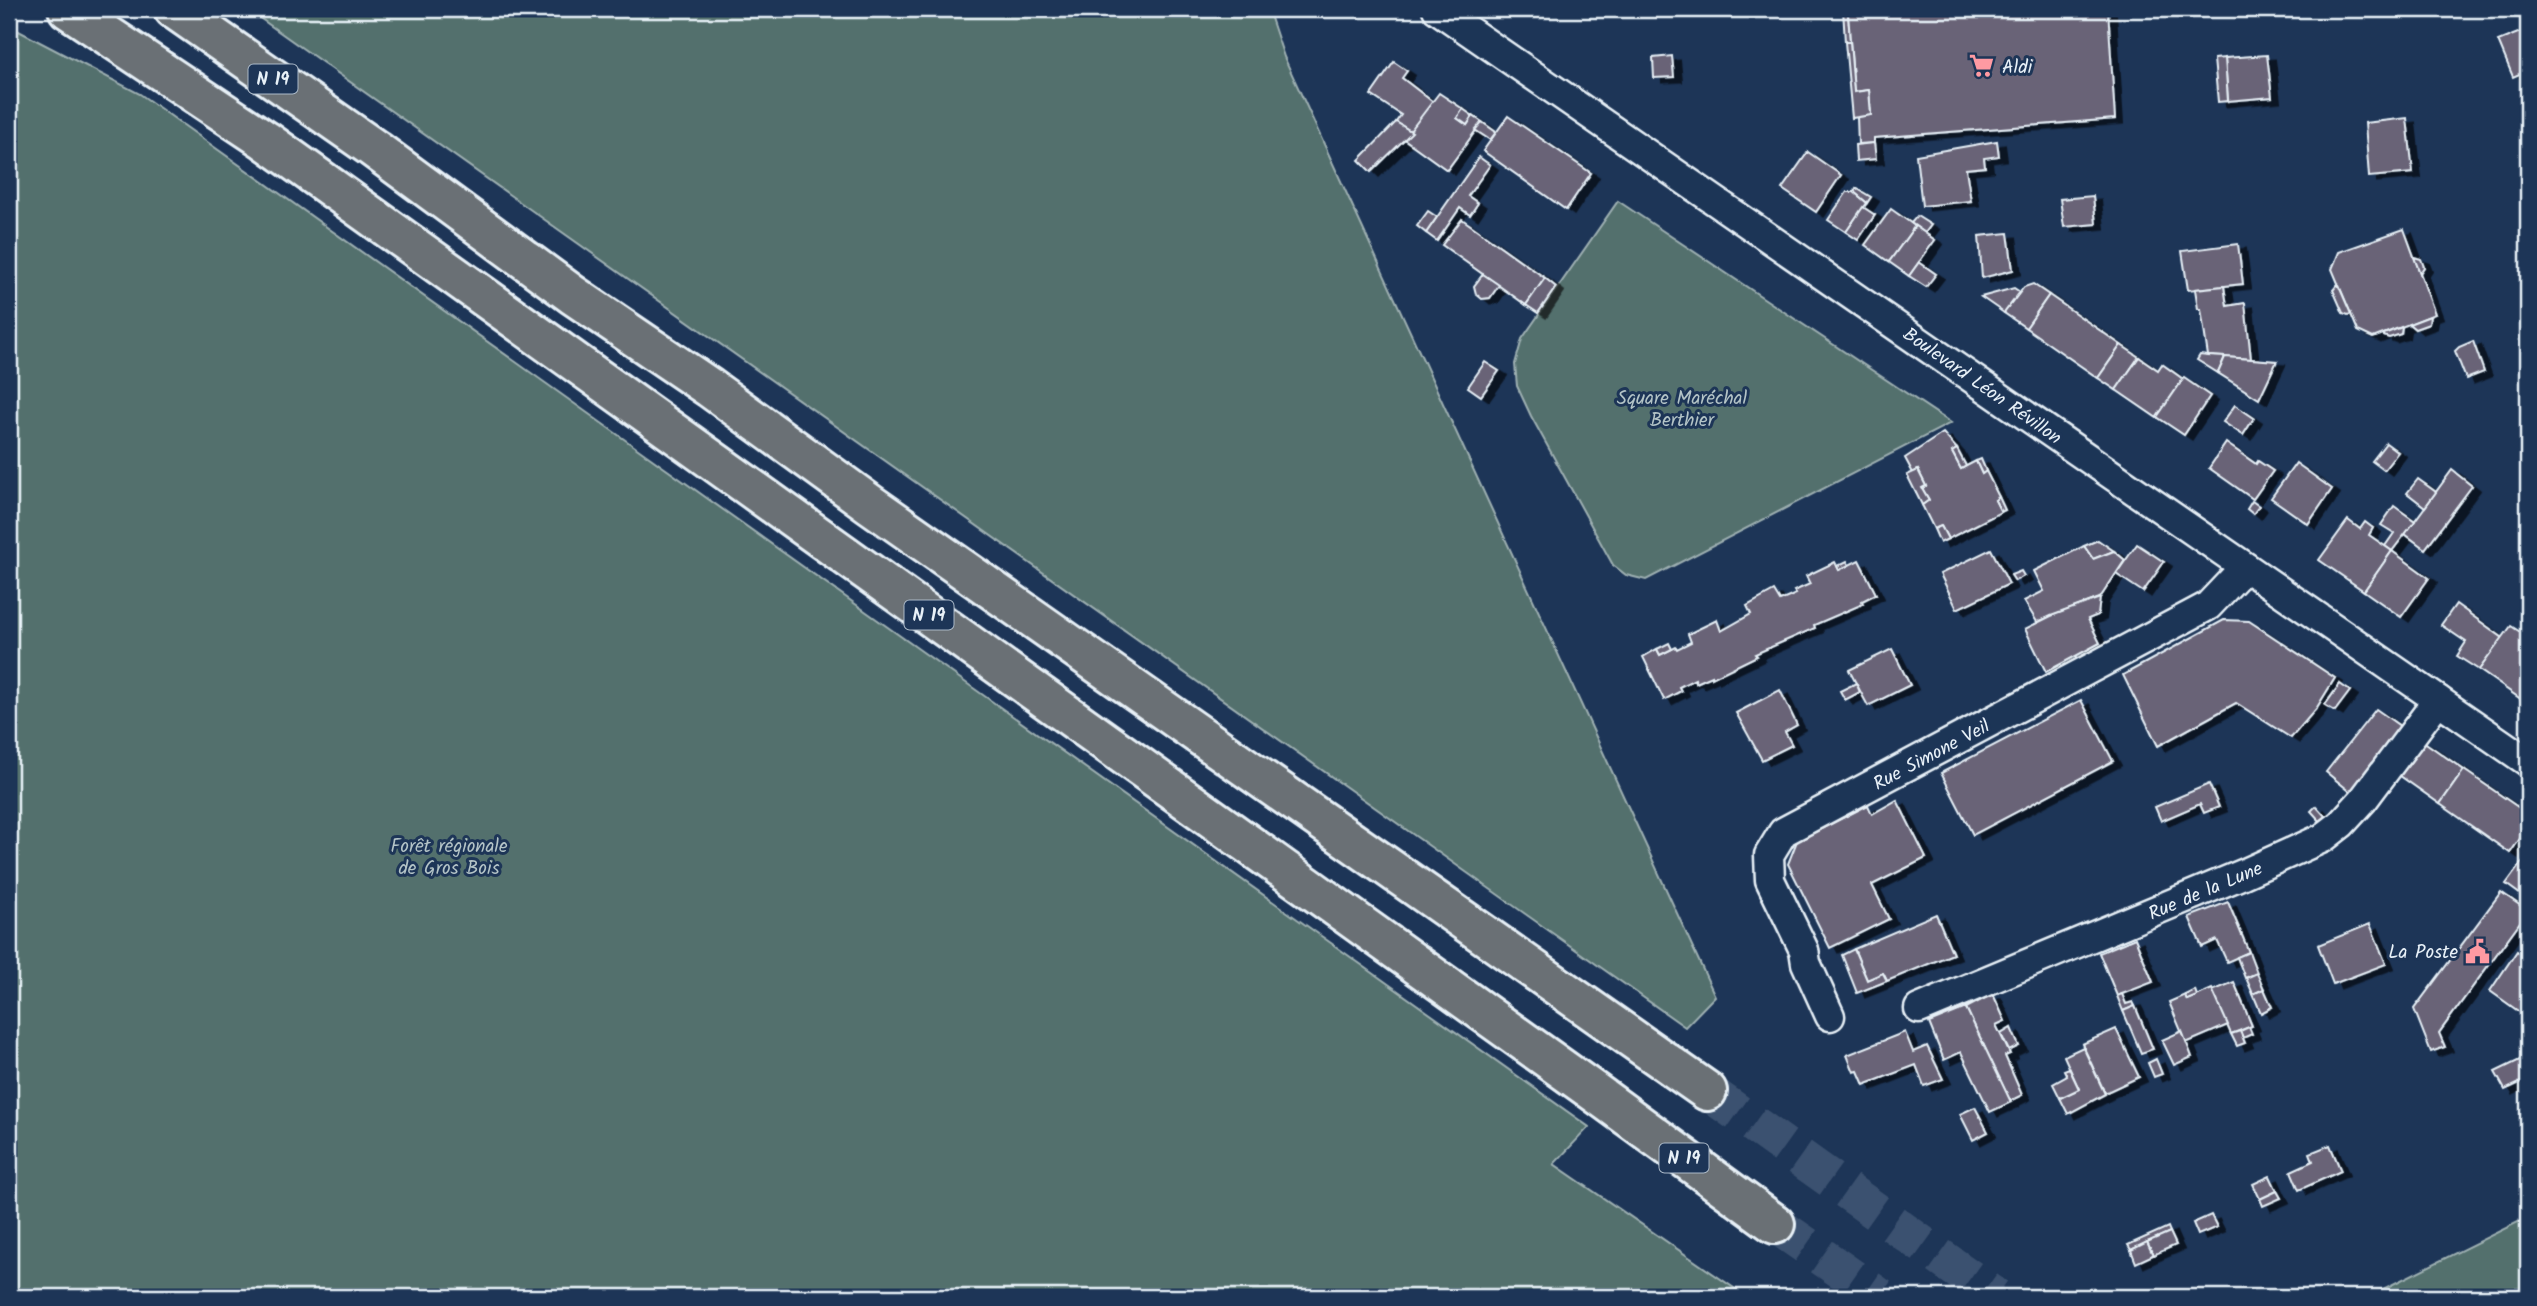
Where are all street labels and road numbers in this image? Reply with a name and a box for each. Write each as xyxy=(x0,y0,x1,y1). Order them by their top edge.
road number: N 19 xyxy=(248,64,298,94)
street label: Boulevard Léon Révillon xyxy=(1896,320,2068,453)
road number: N 19 xyxy=(904,600,954,630)
street label: Rue Simone Veil xyxy=(1868,712,1996,799)
street label: Rue de la Lune xyxy=(2144,854,2268,929)
road number: N 19 xyxy=(1660,1143,1708,1172)

